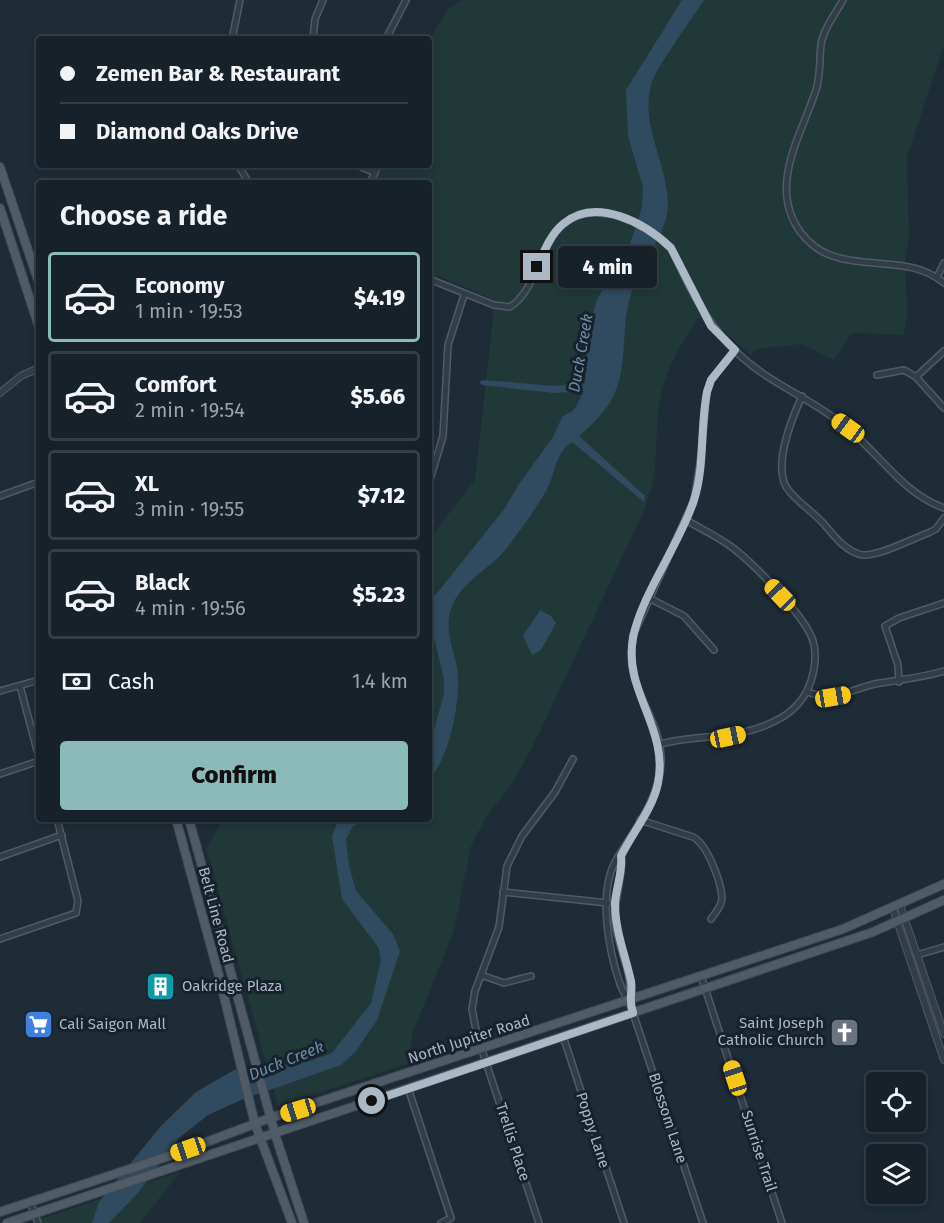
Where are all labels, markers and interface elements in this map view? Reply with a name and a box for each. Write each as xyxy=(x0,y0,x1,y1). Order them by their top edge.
text: Zemen Bar & Restaurant xyxy=(96,60,340,87)
text: Diamond Oaks Drive xyxy=(96,118,299,145)
text: Choose a ride xyxy=(60,200,227,232)
callout: 4 min xyxy=(558,246,657,288)
route end xyxy=(523,253,550,280)
text: 4 min xyxy=(582,255,633,279)
icon: car xyxy=(63,270,117,324)
text: Economy xyxy=(135,272,224,299)
text: $4.19 xyxy=(354,284,405,311)
text: 1 min · 19:53 xyxy=(135,299,243,323)
water label: Duck Creek xyxy=(564,312,597,394)
icon: car xyxy=(63,369,117,423)
text: Comfort xyxy=(135,371,216,398)
text: $5.66 xyxy=(351,383,405,410)
text: 2 min · 19:54 xyxy=(135,398,245,422)
car xyxy=(828,410,868,446)
icon: car xyxy=(63,468,117,522)
text: XL xyxy=(135,470,159,497)
text: $7.12 xyxy=(358,482,405,509)
text: 3 min · 19:55 xyxy=(135,497,244,521)
icon: car xyxy=(63,567,117,621)
text: Black xyxy=(135,569,190,596)
car xyxy=(761,576,799,614)
text: $5.23 xyxy=(353,581,405,608)
text: 4 min · 19:56 xyxy=(135,596,246,620)
icon: cash xyxy=(60,665,93,698)
text: Cash xyxy=(108,668,155,695)
text: 1.4 km xyxy=(352,669,408,693)
car xyxy=(814,685,852,709)
car xyxy=(709,724,747,750)
button: Confirm xyxy=(60,741,408,810)
street label: Belt Line Road xyxy=(195,865,237,965)
building icon: Oakridge Plaza xyxy=(145,970,177,1002)
place label: Oakridge Plaza xyxy=(182,977,282,995)
supermarket icon: Cali Saigon Mall xyxy=(22,1008,54,1040)
street label: North Jupiter Road xyxy=(406,1011,532,1067)
place label: Saint Joseph Catholic Church xyxy=(718,1014,824,1049)
place label: Cali Saigon Mall xyxy=(59,1015,167,1033)
church icon: Saint Joseph Catholic Church xyxy=(829,1016,861,1048)
water label: Duck Creek xyxy=(246,1037,327,1084)
car xyxy=(721,1058,749,1098)
street label: Blossom Lane xyxy=(645,1070,691,1166)
map controls xyxy=(866,1072,926,1204)
button: locate xyxy=(866,1072,926,1132)
route start xyxy=(358,1087,385,1114)
street label: Poppy Lane xyxy=(572,1090,614,1170)
car xyxy=(278,1096,318,1124)
street label: Trellis Place xyxy=(492,1101,534,1183)
street label: Sunrise Trail xyxy=(737,1108,781,1194)
car xyxy=(168,1135,208,1163)
button: layers xyxy=(866,1144,926,1204)

